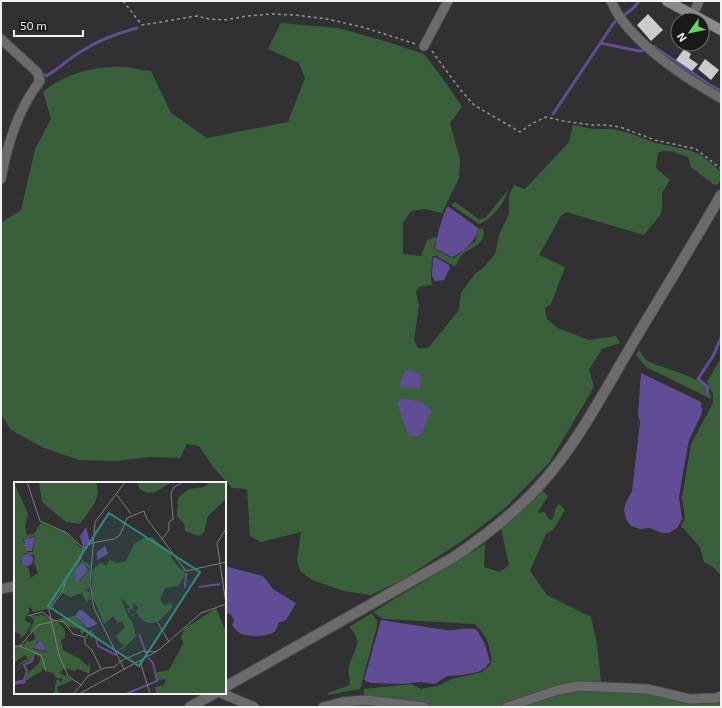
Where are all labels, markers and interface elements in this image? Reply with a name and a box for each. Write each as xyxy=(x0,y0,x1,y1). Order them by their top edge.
scale bar xyxy=(14,12,83,38)
north arrow xyxy=(670,12,710,52)
text: 50 m xyxy=(20,18,47,32)
text: N xyxy=(674,31,689,45)
inset map xyxy=(14,482,226,694)

